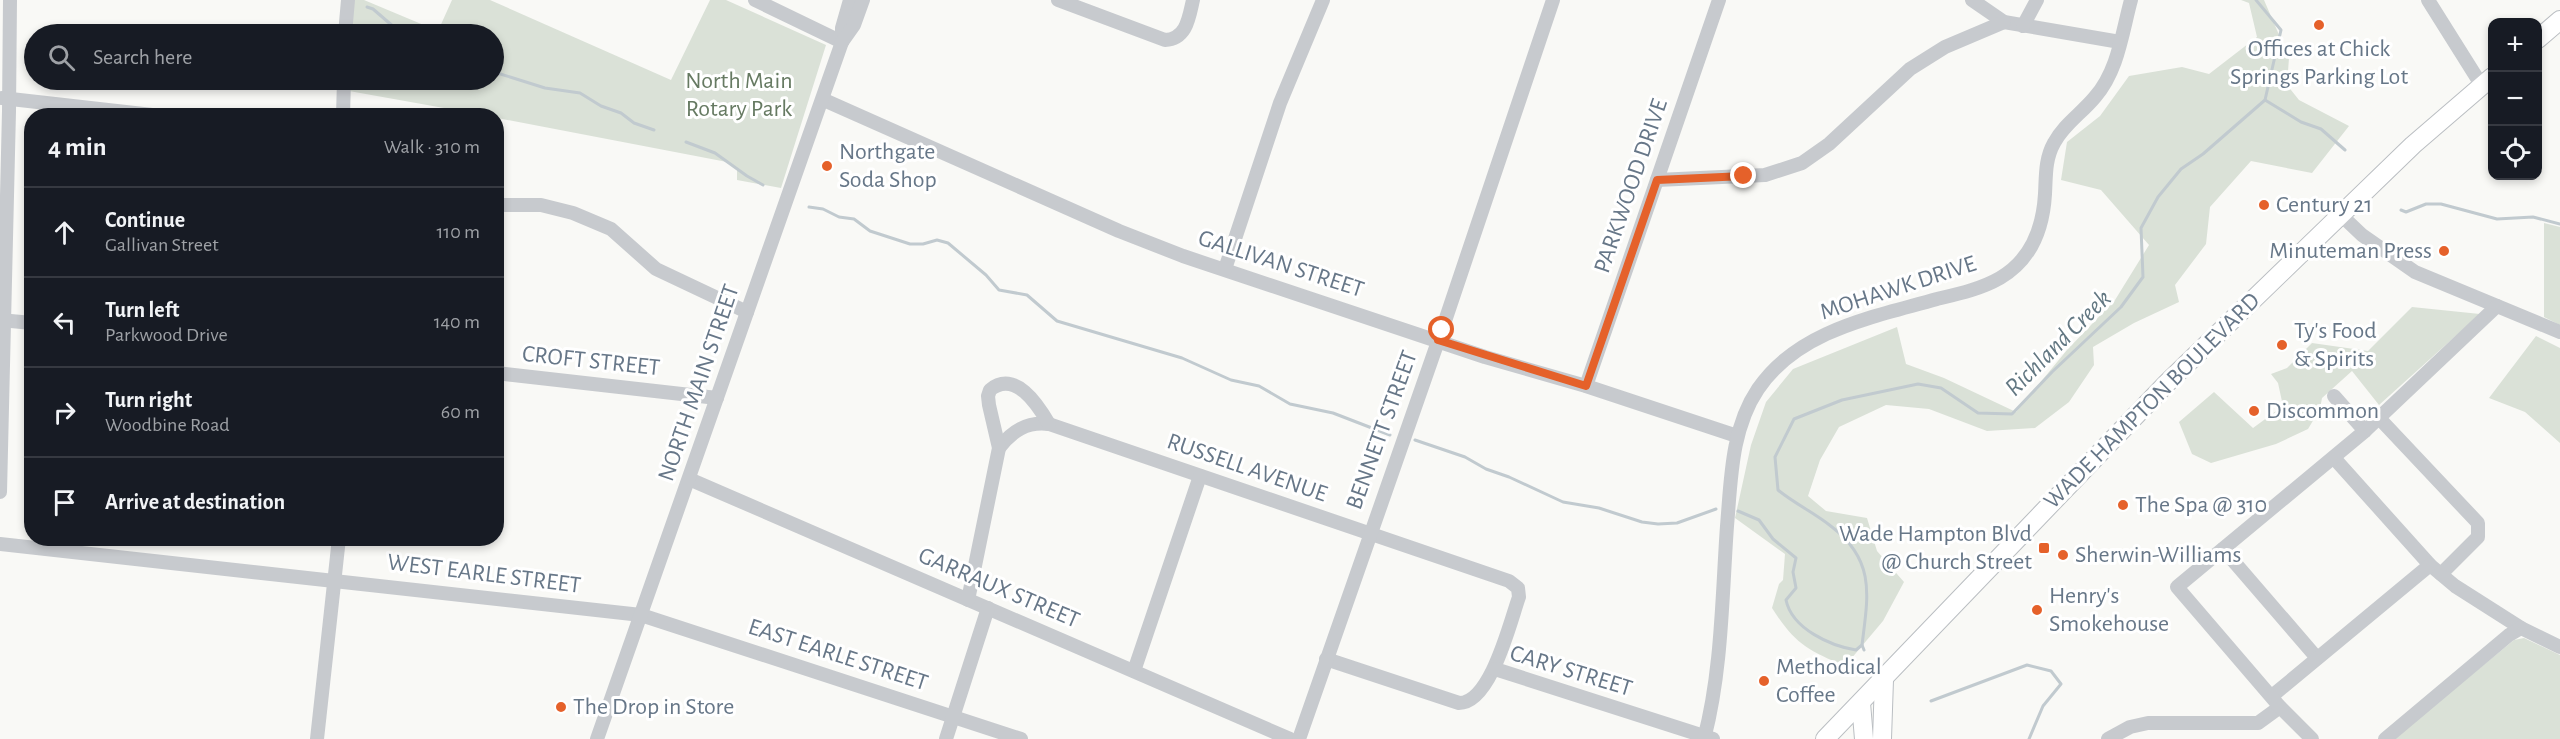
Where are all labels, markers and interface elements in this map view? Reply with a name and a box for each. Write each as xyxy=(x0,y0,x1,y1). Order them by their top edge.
marker: Offices at Chick Springs Parking Lot xyxy=(2312,18,2326,32)
map controls xyxy=(2488,18,2542,180)
button: + xyxy=(2488,18,2542,72)
search box xyxy=(24,24,504,90)
place label: Offices at Chick Springs Parking Lot xyxy=(2230,37,2408,89)
icon: search xyxy=(45,41,78,74)
text: Search here xyxy=(93,46,192,68)
park label: North Main Rotary Park xyxy=(685,69,793,121)
button: − xyxy=(2488,72,2542,126)
street label: PARKWOOD DRIVE xyxy=(1590,95,1672,276)
button: locate xyxy=(2488,126,2542,180)
text: 4 min xyxy=(48,134,107,160)
text: Walk · 310 m xyxy=(384,137,480,157)
place label: Northgate Soda Shop xyxy=(839,140,937,192)
marker: Northgate Soda Shop xyxy=(820,159,834,173)
route end xyxy=(1730,162,1756,188)
place label: Century 21 xyxy=(2276,193,2373,217)
marker: Century 21 xyxy=(2257,198,2271,212)
text: Continue xyxy=(105,209,185,231)
icon: ahead xyxy=(48,216,81,249)
text: 110 m xyxy=(436,222,480,242)
street label: GALLIVAN STREET xyxy=(1195,226,1367,302)
text: Gallivan Street xyxy=(105,235,219,255)
place label: Minuteman Press xyxy=(2269,239,2432,263)
marker: Minuteman Press xyxy=(2437,244,2451,258)
street label: MOHAWK DRIVE xyxy=(1817,251,1979,325)
street label: NORTH MAIN STREET xyxy=(654,281,744,484)
water label: Richland Creek xyxy=(2000,285,2116,401)
street label: WADE HAMPTON BOULEVARD xyxy=(2039,288,2265,514)
text: Turn left xyxy=(105,299,179,321)
icon: left xyxy=(48,306,81,339)
text: 140 m xyxy=(434,312,480,332)
route start xyxy=(1428,316,1454,342)
place label: Ty's Food & Spirits xyxy=(2294,319,2377,371)
text: Parkwood Drive xyxy=(105,325,228,345)
marker: Ty's Food & Spirits xyxy=(2275,338,2289,352)
street label: CROFT STREET xyxy=(521,342,661,380)
street label: BENNETT STREET xyxy=(1342,347,1422,513)
text: Turn right xyxy=(105,389,192,411)
icon: right xyxy=(48,396,81,429)
place label: Discommon xyxy=(2266,399,2379,423)
text: 60 m xyxy=(441,402,480,422)
marker: Discommon xyxy=(2247,404,2261,418)
text: Woodbine Road xyxy=(105,415,230,435)
street label: RUSSELL AVENUE xyxy=(1164,429,1330,507)
icon: arrive xyxy=(48,486,81,519)
text: Arrive at destination xyxy=(105,491,285,513)
place label: The Spa @ 310 xyxy=(2135,493,2267,517)
marker: The Spa @ 310 xyxy=(2116,498,2130,512)
place label: Wade Hampton Blvd @ Church Street xyxy=(1839,522,2032,574)
marker: Wade Hampton Blvd @ Church Street xyxy=(2037,541,2051,555)
street label: GARRAUX STREET xyxy=(915,543,1083,633)
place label: Sherwin-Williams xyxy=(2075,543,2241,567)
marker: Sherwin-Williams xyxy=(2056,548,2070,562)
street label: WEST EARLE STREET xyxy=(386,550,582,598)
place label: Henry's Smokehouse xyxy=(2049,584,2169,636)
marker: Henry's Smokehouse xyxy=(2030,603,2044,617)
street label: EAST EARLE STREET xyxy=(745,615,931,695)
street label: CARY STREET xyxy=(1507,641,1635,701)
place label: Methodical Coffee xyxy=(1776,655,1882,707)
marker: Methodical Coffee xyxy=(1757,674,1771,688)
place label: The Drop in Store xyxy=(573,695,734,719)
marker: The Drop in Store xyxy=(554,700,568,714)

